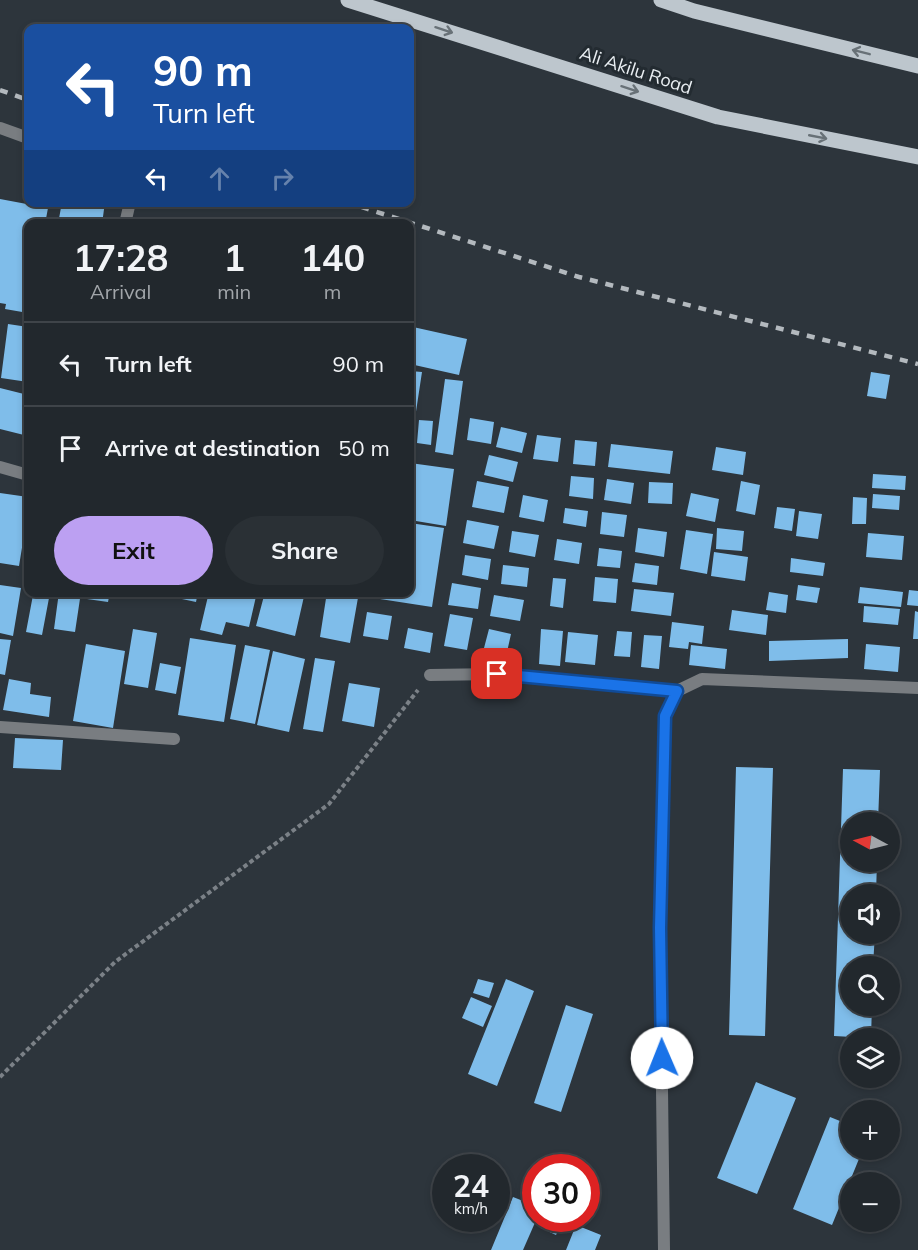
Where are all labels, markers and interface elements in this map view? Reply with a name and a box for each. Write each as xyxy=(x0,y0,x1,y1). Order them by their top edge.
one-way arrow xyxy=(434,25,453,36)
street label: Ali Akilu Road xyxy=(577,41,695,99)
text: 90 m xyxy=(153,44,253,97)
one-way arrow xyxy=(852,46,871,58)
icon: left xyxy=(54,48,132,126)
one-way arrow xyxy=(620,84,639,95)
text: Turn left xyxy=(153,96,255,130)
one-way arrow xyxy=(808,132,828,143)
icon: left xyxy=(140,162,173,195)
icon: ahead xyxy=(203,162,236,195)
icon: right xyxy=(266,162,299,195)
text: 17:28 xyxy=(73,235,168,280)
text: 1 xyxy=(223,235,245,280)
text: 140 xyxy=(300,235,365,280)
text: Arrival xyxy=(90,279,151,304)
text: min xyxy=(217,279,251,304)
text: m xyxy=(324,279,341,304)
icon: left xyxy=(54,348,87,381)
text: Turn left xyxy=(105,350,192,378)
text: 90 m xyxy=(333,350,384,378)
icon: arrive xyxy=(54,432,87,465)
text: Arrive at destination xyxy=(105,434,320,462)
text: 50 m xyxy=(338,434,390,462)
button: Exit xyxy=(54,516,213,585)
button: Share xyxy=(225,516,384,585)
pin xyxy=(471,648,522,699)
icon: arrive xyxy=(480,657,513,690)
north arrow xyxy=(840,812,900,872)
map controls xyxy=(840,812,900,1232)
button: sound xyxy=(840,884,900,944)
button: search xyxy=(840,956,900,1016)
position arrow xyxy=(630,1026,694,1090)
button: layers xyxy=(840,1028,900,1088)
button: + xyxy=(840,1100,900,1160)
speed limit sign: 30 xyxy=(522,1154,600,1232)
text: 24 xyxy=(453,1167,489,1205)
button: − xyxy=(840,1172,900,1232)
text: km/h xyxy=(454,1199,488,1218)

